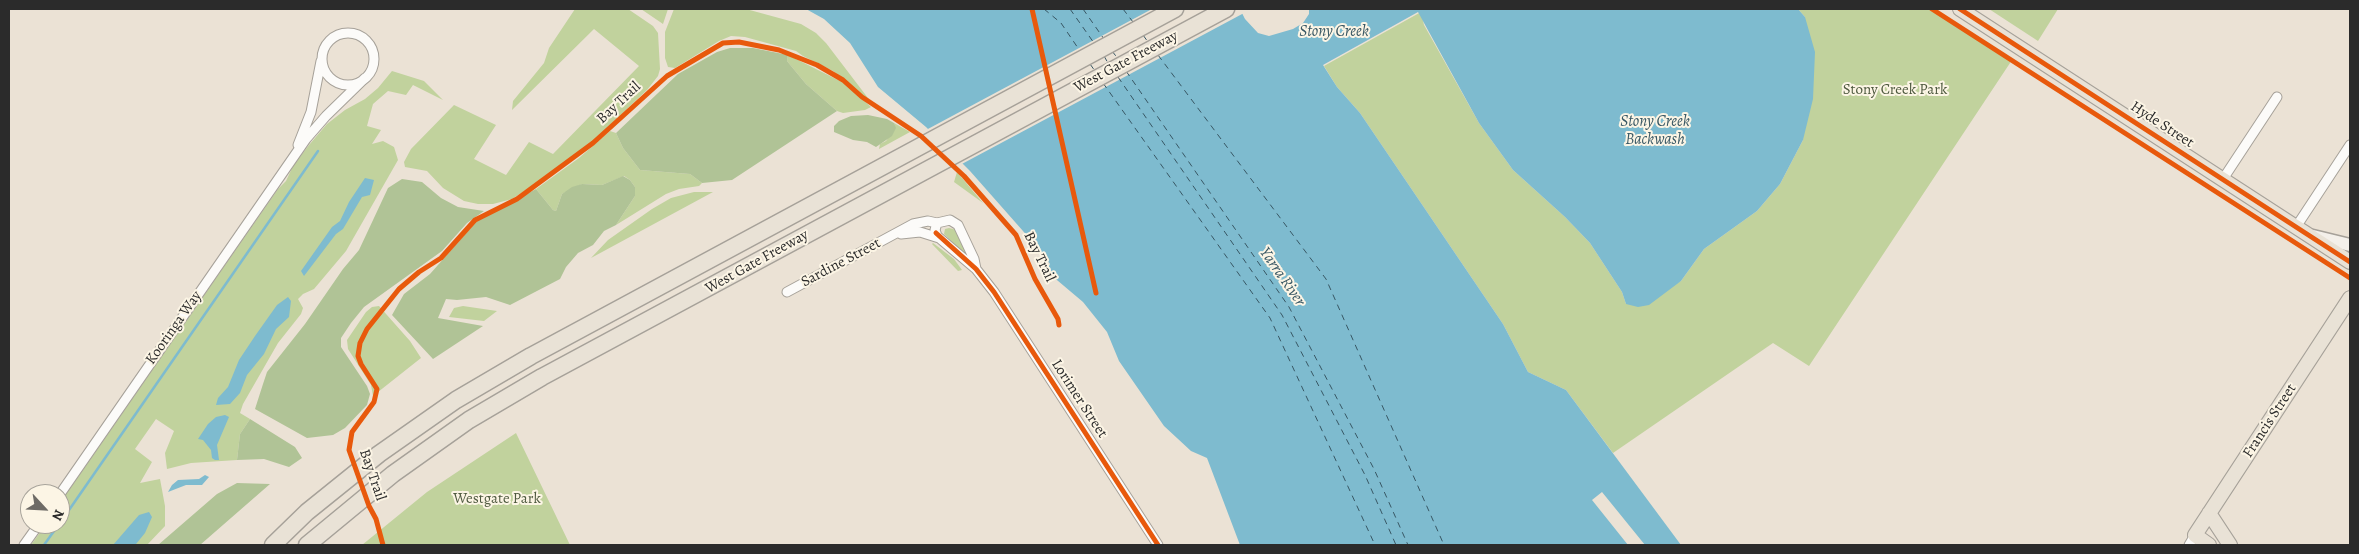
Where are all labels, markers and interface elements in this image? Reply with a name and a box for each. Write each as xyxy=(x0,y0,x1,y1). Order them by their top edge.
water label: Stony Creek xyxy=(1299,22,1369,42)
street label: West Gate Freeway xyxy=(1071,27,1181,97)
street label: Bay Trail xyxy=(593,78,645,128)
park label: Stony Creek Park xyxy=(1843,81,1947,99)
street label: Hyde Street xyxy=(2127,98,2197,152)
water label: Stony Creek Backwash xyxy=(1620,112,1690,150)
street label: West Gate Freeway xyxy=(702,226,812,298)
street label: Bay Trail xyxy=(1019,229,1059,285)
street label: Sardine Street xyxy=(798,235,884,291)
water label: Yarra River xyxy=(1255,244,1309,310)
street label: Kooringa Way xyxy=(142,288,206,368)
street label: Lorimer Street xyxy=(1047,356,1111,442)
street label: Francis Street xyxy=(2239,381,2301,461)
street label: Bay Trail xyxy=(355,447,389,503)
north arrow xyxy=(20,484,70,534)
park label: Westgate Park xyxy=(453,490,541,508)
text: N xyxy=(47,506,69,524)

